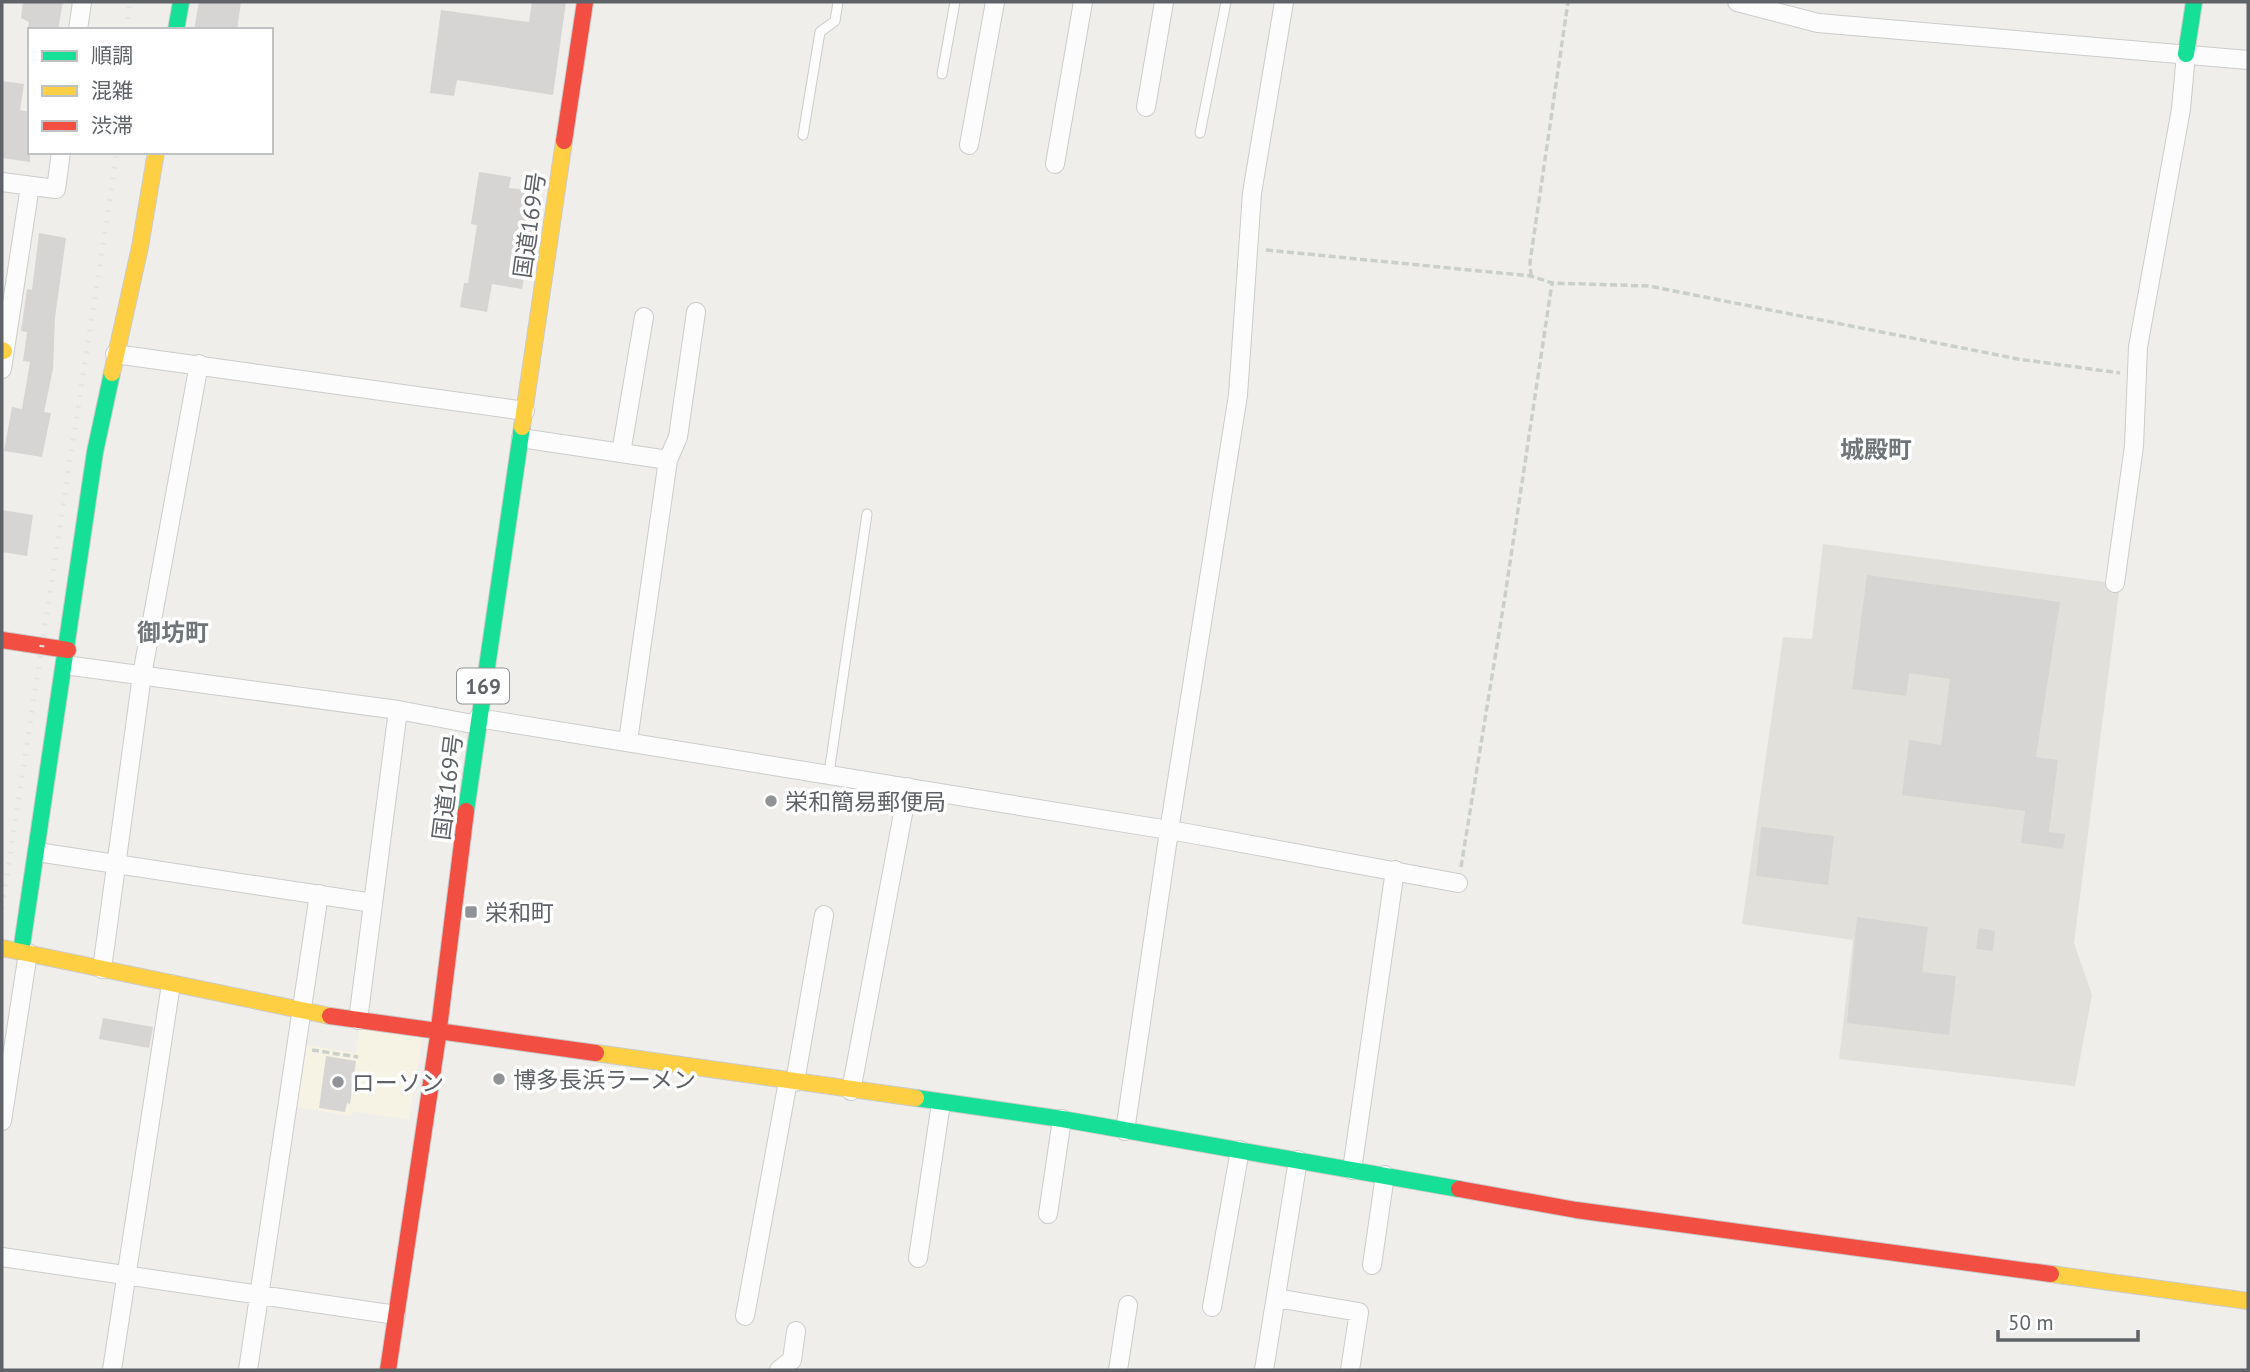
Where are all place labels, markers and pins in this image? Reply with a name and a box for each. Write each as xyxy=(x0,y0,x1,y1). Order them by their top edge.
place label: 栄和簡易郵便局 xyxy=(785,787,946,816)
marker: 栄和簡易郵便局 xyxy=(763,793,779,809)
place label: 栄和町 xyxy=(485,898,554,927)
marker: 栄和町 xyxy=(463,904,479,920)
place label: 博多長浜ラーメン xyxy=(513,1065,696,1094)
place label: ローソン xyxy=(352,1068,444,1097)
marker: 博多長浜ラーメン xyxy=(491,1071,507,1087)
marker: ローソン xyxy=(330,1074,346,1090)

